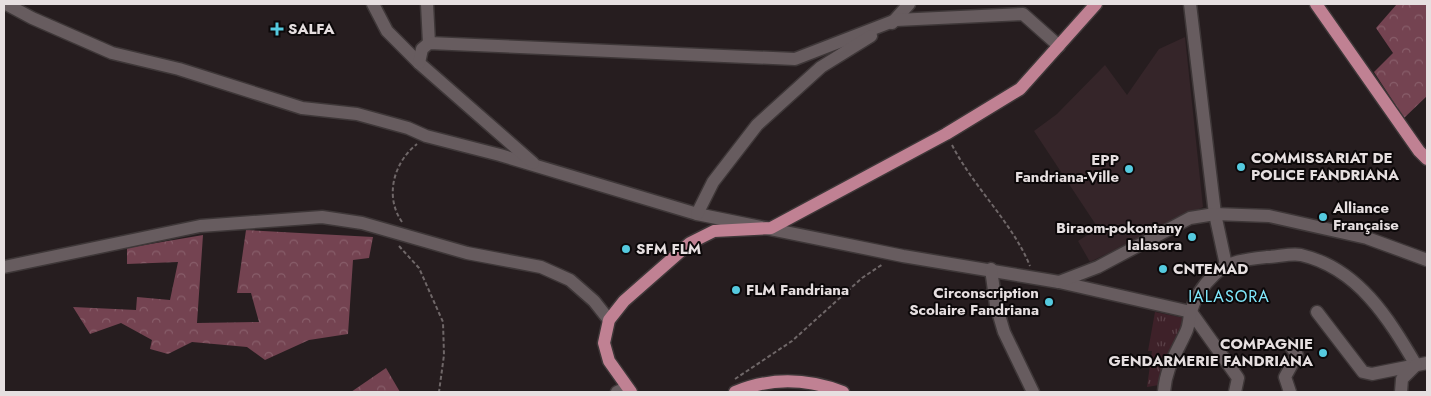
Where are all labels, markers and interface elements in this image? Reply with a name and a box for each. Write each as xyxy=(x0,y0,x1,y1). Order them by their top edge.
place label: SALFA xyxy=(288,18,336,40)
marker: SALFA xyxy=(270,22,284,36)
place label: COMMISSARIAT DE POLICE FANDRIANA xyxy=(1251,147,1400,186)
place label: EPP Fandriana-Ville xyxy=(1015,149,1119,188)
marker: COMMISSARIAT DE POLICE FANDRIANA xyxy=(1235,161,1247,173)
marker: EPP Fandriana-Ville xyxy=(1123,163,1135,175)
place label: Alliance Française xyxy=(1332,197,1399,236)
marker: Alliance Française xyxy=(1317,211,1329,223)
place label: Biraom-pokontany Ialasora xyxy=(1056,217,1182,256)
marker: Biraom-pokontany Ialasora xyxy=(1186,231,1198,243)
place label: SFM FLM xyxy=(636,238,701,260)
marker: SFM FLM xyxy=(620,243,632,255)
place label: CNTEMAD xyxy=(1173,258,1248,280)
marker: CNTEMAD xyxy=(1157,263,1169,275)
place label: FLM Fandriana xyxy=(746,279,849,301)
place label: Circonscription Scolaire Fandriana xyxy=(909,282,1039,321)
marker: FLM Fandriana xyxy=(730,284,742,296)
district label: IALASORA xyxy=(1188,285,1270,308)
marker: Circonscription Scolaire Fandriana xyxy=(1043,296,1055,308)
place label: COMPAGNIE GENDARMERIE FANDRIANA xyxy=(1108,333,1314,372)
marker: COMPAGNIE GENDARMERIE FANDRIANA xyxy=(1317,347,1329,359)

